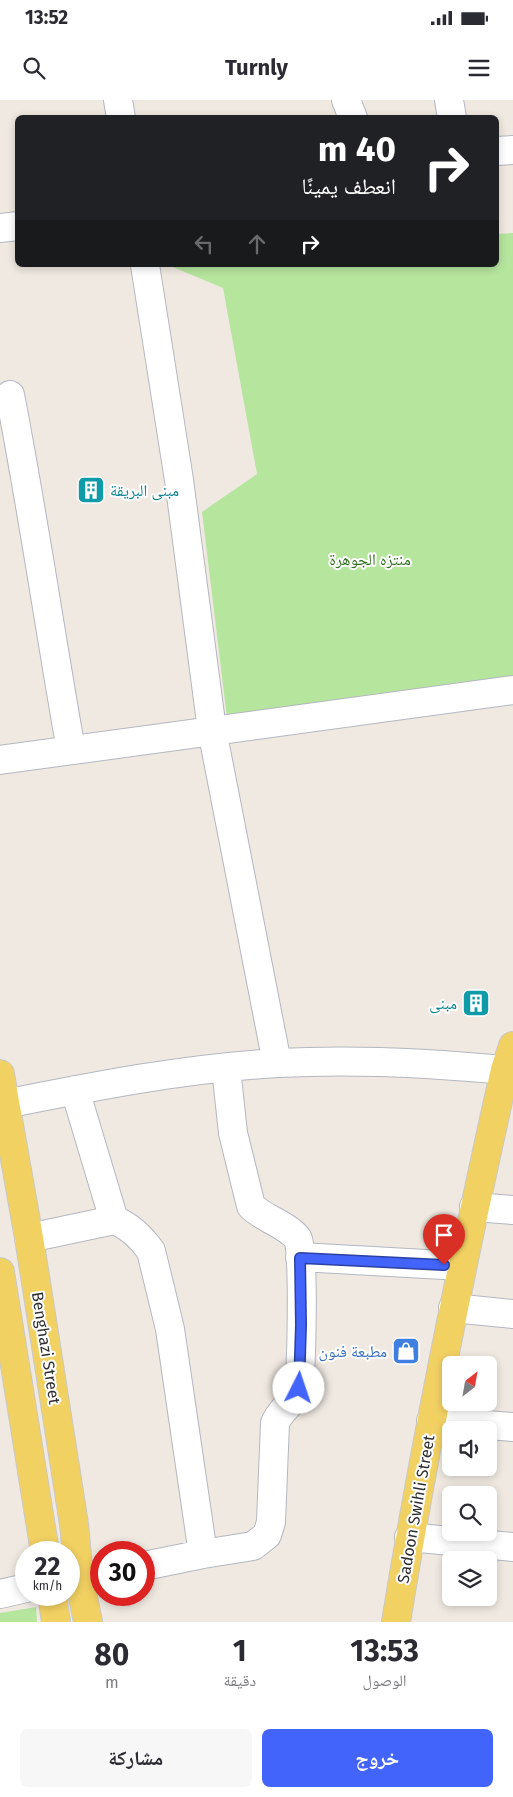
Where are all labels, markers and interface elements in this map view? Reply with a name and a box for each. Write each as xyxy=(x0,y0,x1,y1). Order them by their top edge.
text: 13:52 xyxy=(25,6,68,29)
icon: search xyxy=(20,54,48,82)
text: Turnly xyxy=(225,54,288,81)
icon: menu xyxy=(465,54,493,82)
text: 40 m xyxy=(318,128,396,170)
icon: right xyxy=(414,135,479,200)
text: انعطف يمينًا xyxy=(301,173,396,200)
icon: left xyxy=(190,230,218,258)
icon: ahead xyxy=(243,230,271,258)
icon: right xyxy=(296,230,324,258)
building icon: مبنى البريقة xyxy=(76,475,106,505)
place label: مبنى البريقة xyxy=(110,481,179,501)
park label: منتزه الجوهرة xyxy=(329,550,411,569)
building icon: مبنى xyxy=(461,988,491,1018)
place label: مبنى xyxy=(429,994,457,1014)
pin xyxy=(423,1214,465,1265)
icon: arrive xyxy=(430,1221,458,1249)
street label: Benghazi Street xyxy=(28,1291,64,1406)
shop icon: مطبعة فنون xyxy=(391,1336,421,1366)
place label: مطبعة فنون xyxy=(319,1342,387,1362)
north arrow xyxy=(442,1356,498,1411)
map controls xyxy=(442,1356,497,1606)
position arrow xyxy=(272,1361,324,1413)
button: sound xyxy=(442,1421,497,1476)
street label: Sadoon Swihli Street xyxy=(394,1433,438,1585)
button: search xyxy=(442,1486,497,1541)
speed limit sign: 30 xyxy=(90,1541,155,1606)
button: layers xyxy=(442,1551,497,1606)
text: 22 xyxy=(35,1552,60,1582)
text: km/h xyxy=(33,1579,62,1593)
text: 1 xyxy=(233,1633,247,1669)
text: 13:53 xyxy=(350,1633,419,1669)
text: 80 xyxy=(94,1637,129,1673)
text: دقيقة xyxy=(224,1671,256,1690)
text: الوصول xyxy=(362,1671,407,1690)
text: m xyxy=(105,1673,119,1692)
button: مشاركة xyxy=(20,1729,252,1787)
button: خروج xyxy=(262,1729,493,1787)

